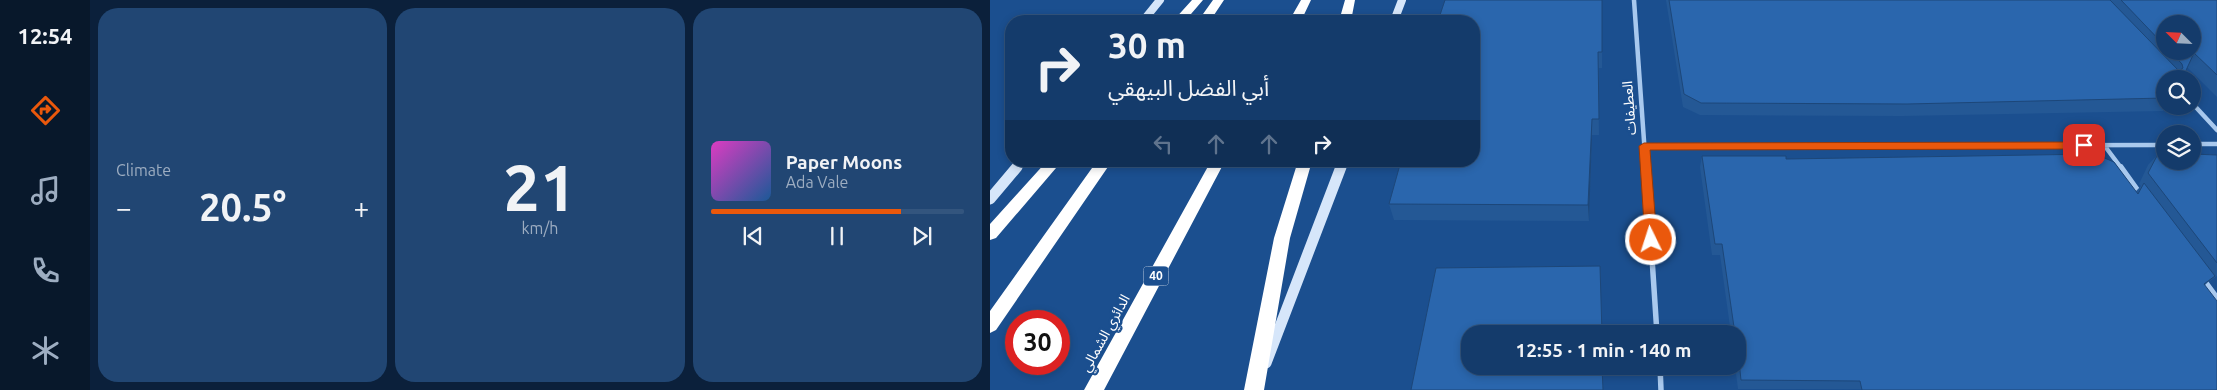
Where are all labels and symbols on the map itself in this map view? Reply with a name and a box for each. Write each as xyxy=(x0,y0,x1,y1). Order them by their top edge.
north arrow xyxy=(2156,15,2201,60)
street label: العطيفات xyxy=(1619,80,1639,136)
pin xyxy=(2063,124,2105,166)
position arrow xyxy=(1624,213,1676,265)
road number: 40 xyxy=(1144,266,1168,286)
street label: الدائري الشمالي xyxy=(1077,292,1136,376)
speed limit sign: 30 xyxy=(1005,310,1070,375)

